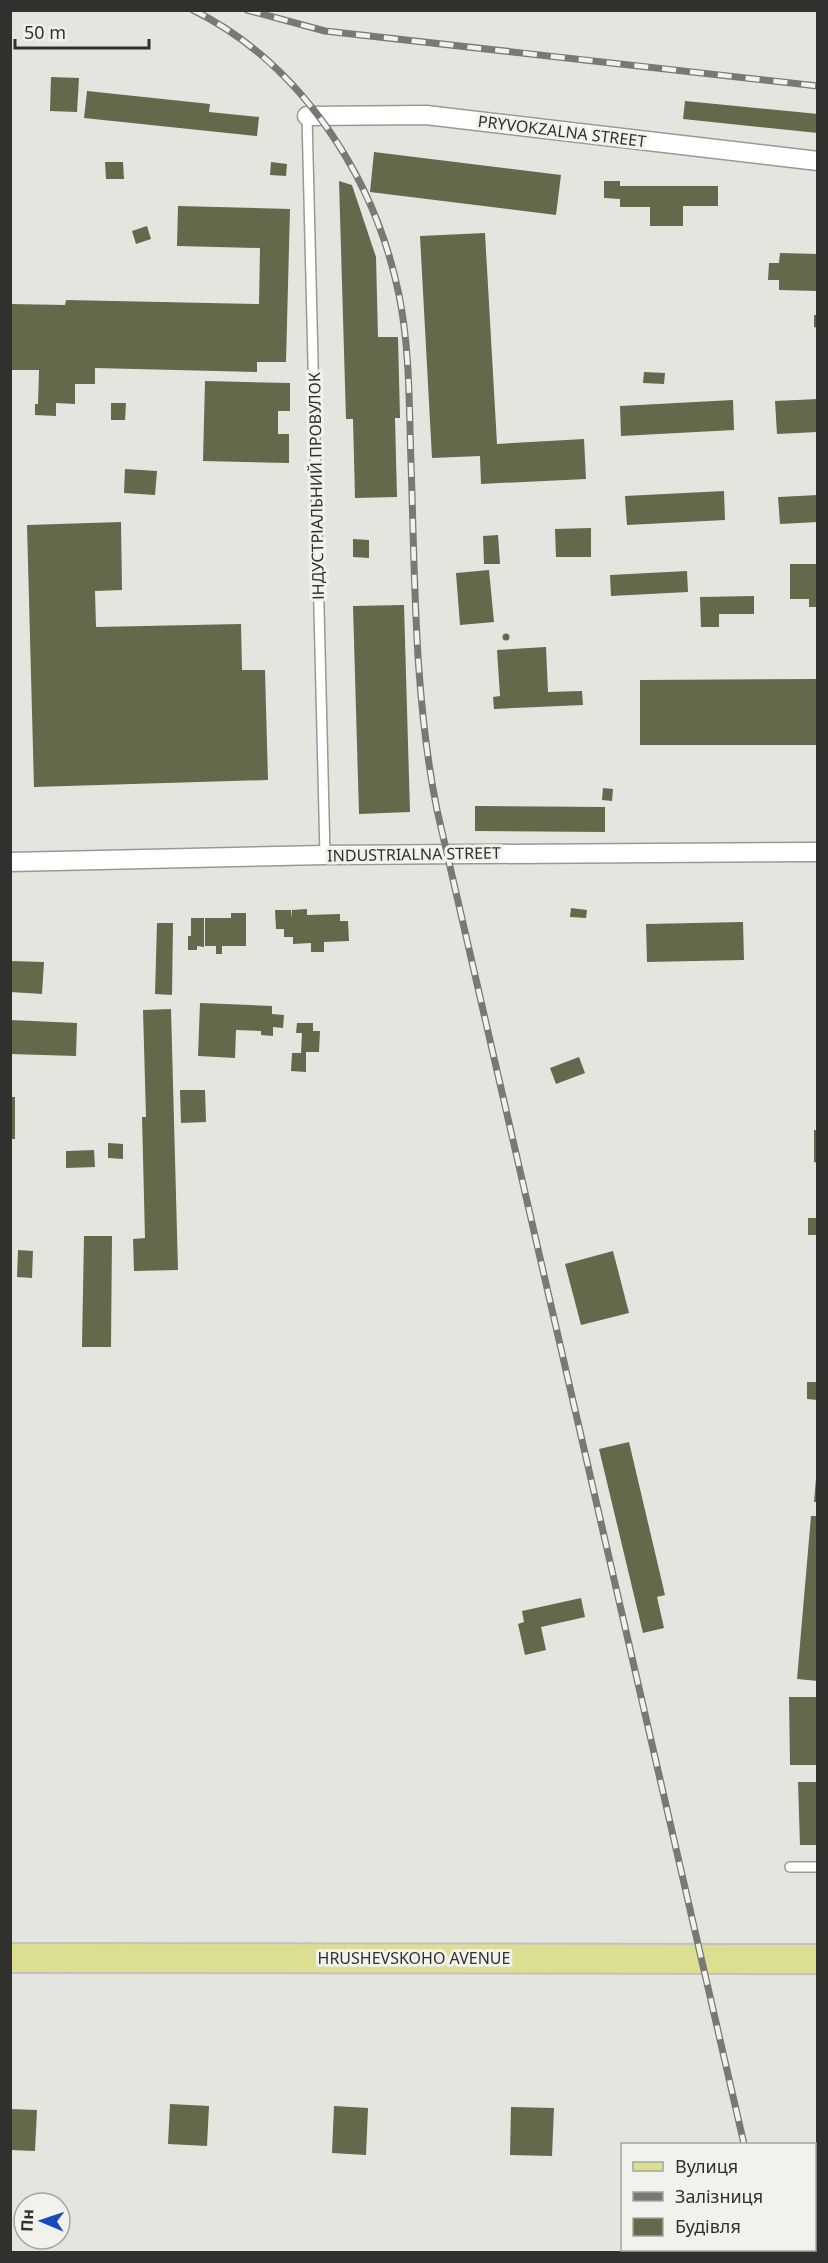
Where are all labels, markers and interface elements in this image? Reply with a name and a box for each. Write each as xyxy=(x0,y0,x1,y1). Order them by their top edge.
scale bar xyxy=(15,12,148,50)
text: 50 m xyxy=(24,20,66,44)
street label: PRYVOKZALNA STREET xyxy=(477,110,647,152)
street label: ІНДУСТРІАЛЬНИЙ ПРОВУЛОК xyxy=(303,372,329,600)
street label: INDUSTRIALNA STREET xyxy=(327,841,501,867)
street label: HRUSHEVSKOHO AVENUE xyxy=(318,1947,510,1969)
legend xyxy=(621,2143,816,2251)
text: Вулиця xyxy=(675,2154,738,2178)
text: Залізниця xyxy=(675,2184,763,2208)
north arrow xyxy=(12,2191,72,2251)
text: Пн xyxy=(16,2209,38,2232)
text: Будівля xyxy=(675,2214,741,2238)

